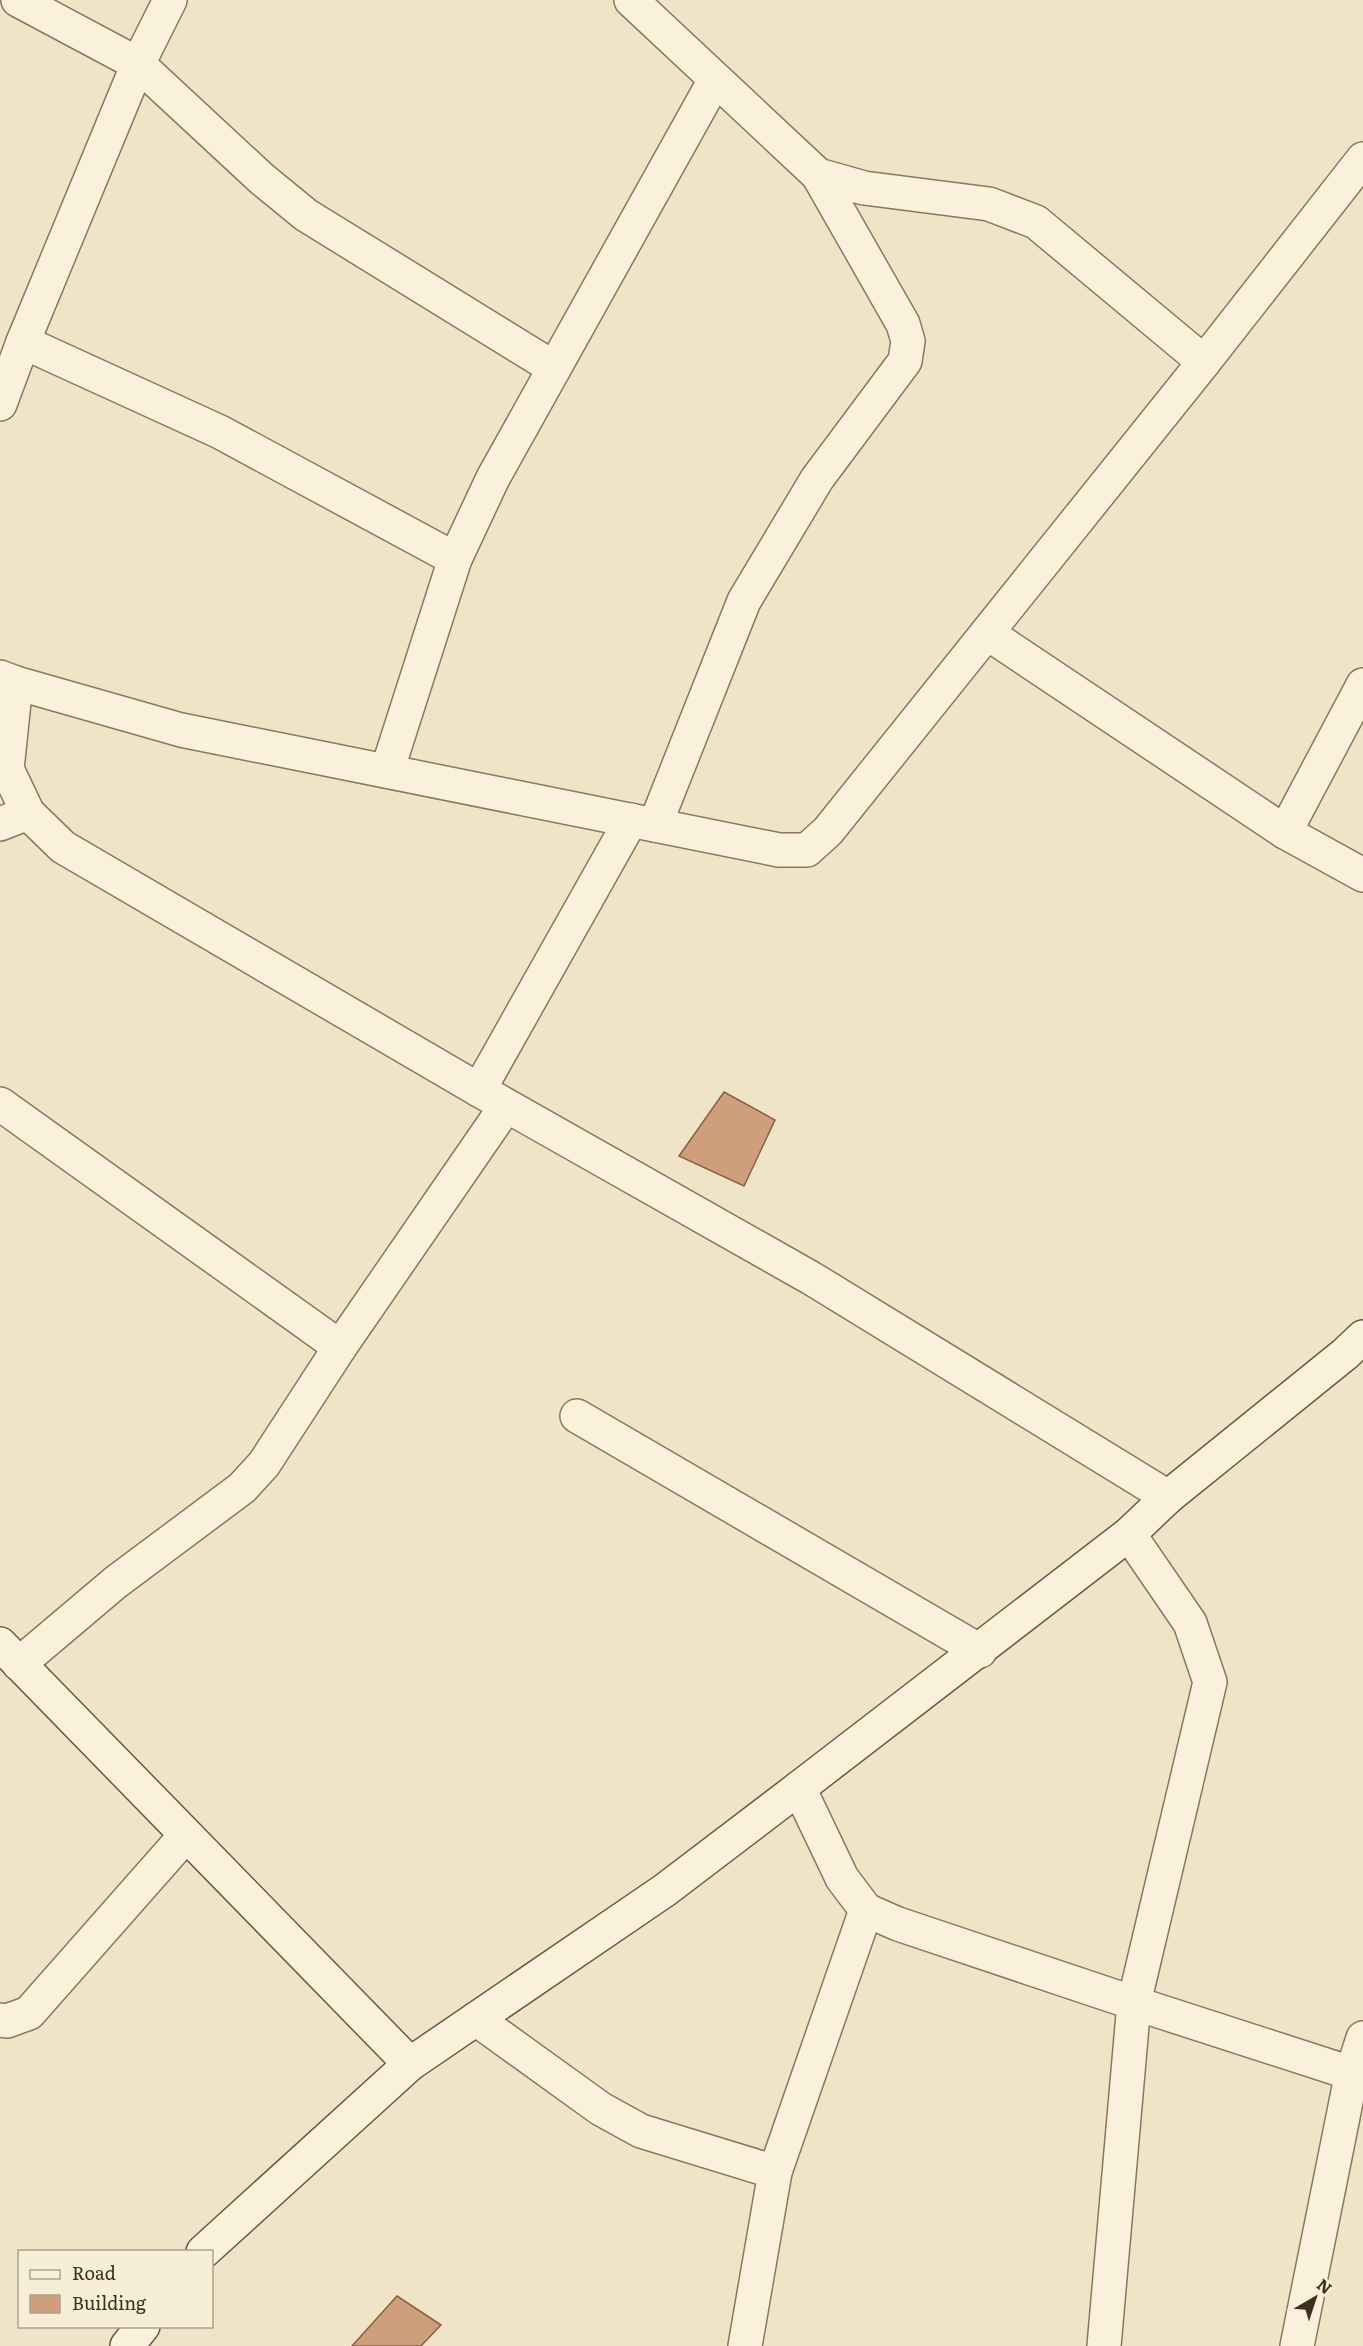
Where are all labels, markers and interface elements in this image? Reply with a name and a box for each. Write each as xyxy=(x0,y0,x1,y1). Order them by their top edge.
legend xyxy=(18,2250,213,2328)
text: Road xyxy=(72,2259,116,2286)
north arrow xyxy=(1285,2268,1345,2328)
text: N xyxy=(1312,2272,1338,2299)
text: Building xyxy=(72,2289,147,2316)

